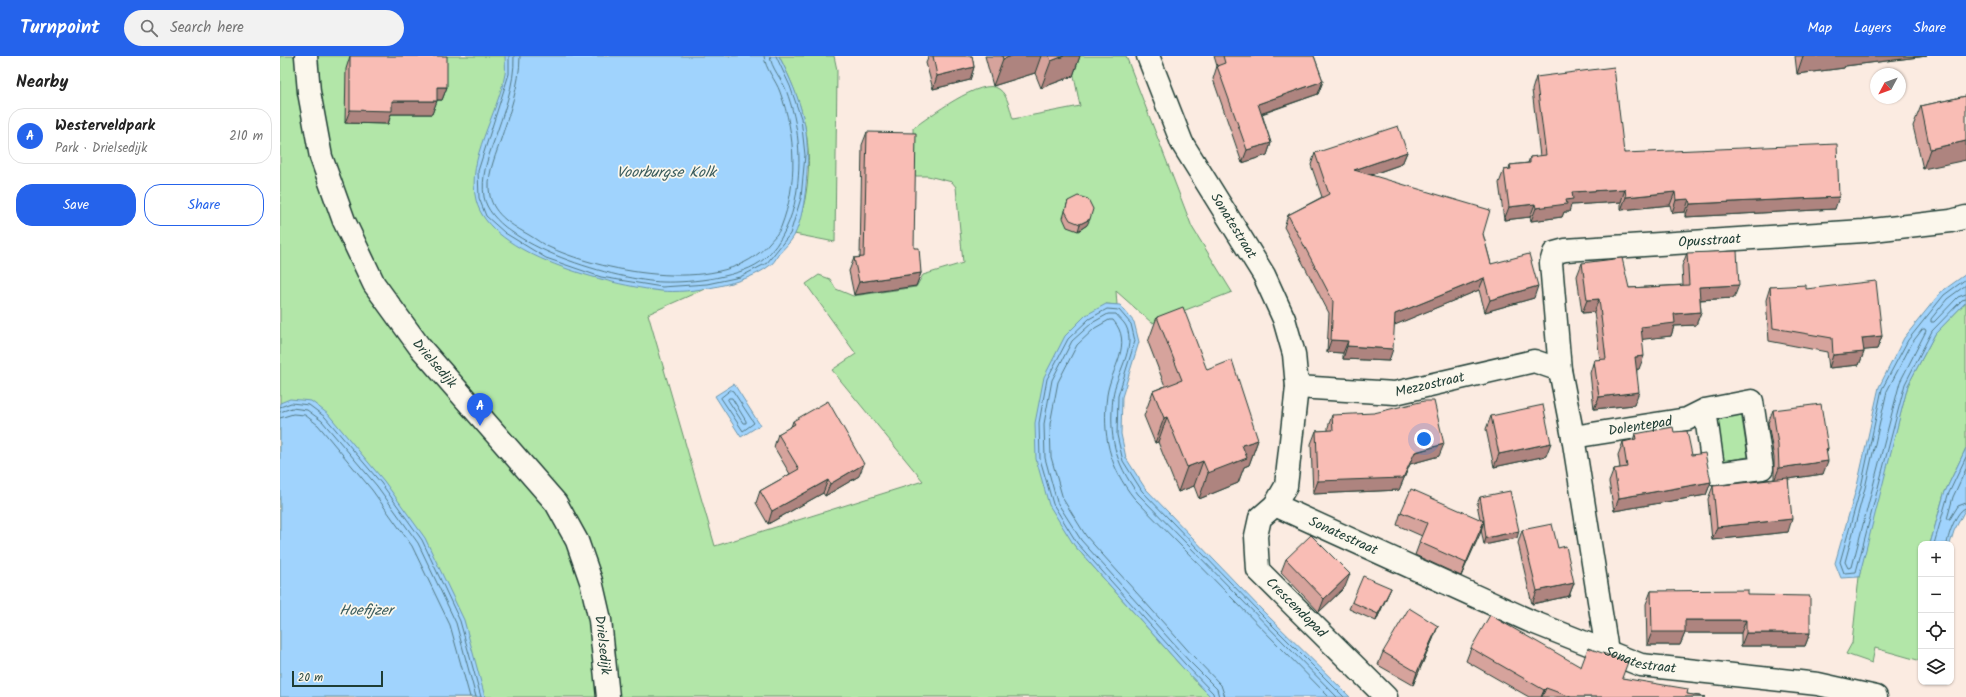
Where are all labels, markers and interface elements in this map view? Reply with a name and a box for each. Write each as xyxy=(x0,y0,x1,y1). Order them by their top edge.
search box xyxy=(124,10,404,46)
text: Turnpoint xyxy=(20,13,100,43)
text: Search here xyxy=(170,16,244,40)
icon: search xyxy=(138,17,160,39)
text: Map xyxy=(1808,17,1832,39)
text: Layers xyxy=(1854,17,1892,39)
text: Share xyxy=(1914,17,1946,39)
north arrow xyxy=(1870,68,1906,104)
text: Nearby xyxy=(16,69,68,96)
text: Westerveldpark xyxy=(55,114,155,138)
text: A xyxy=(26,126,34,147)
text: 210 m xyxy=(229,126,263,147)
text: Park · Drielsedijk xyxy=(55,138,147,159)
water label: Voorburgse Kolk xyxy=(616,161,718,185)
button: Save xyxy=(16,184,136,226)
button: Share xyxy=(144,184,264,226)
street label: Sonatestraat xyxy=(1205,189,1263,264)
street label: Opusstraat xyxy=(1678,228,1742,254)
street label: Drielsedijk xyxy=(406,334,463,394)
street label: Mezzostraat xyxy=(1393,366,1467,404)
pin: A xyxy=(467,393,493,426)
street label: Dolentepad xyxy=(1607,410,1675,442)
your location xyxy=(1414,429,1434,449)
street label: Sonatestraat xyxy=(1305,511,1382,562)
map controls xyxy=(1918,541,1954,685)
button: + xyxy=(1918,541,1954,577)
street label: Crescendopad xyxy=(1260,572,1333,644)
button: − xyxy=(1918,577,1954,613)
water label: Hoefijzer xyxy=(339,599,396,623)
street label: Drielsedijk xyxy=(588,613,617,676)
button: locate xyxy=(1918,613,1954,649)
street label: Sonatestraat xyxy=(1601,640,1678,680)
button: layers xyxy=(1918,649,1954,685)
scale bar xyxy=(292,669,383,688)
text: 20 m xyxy=(298,669,323,687)

